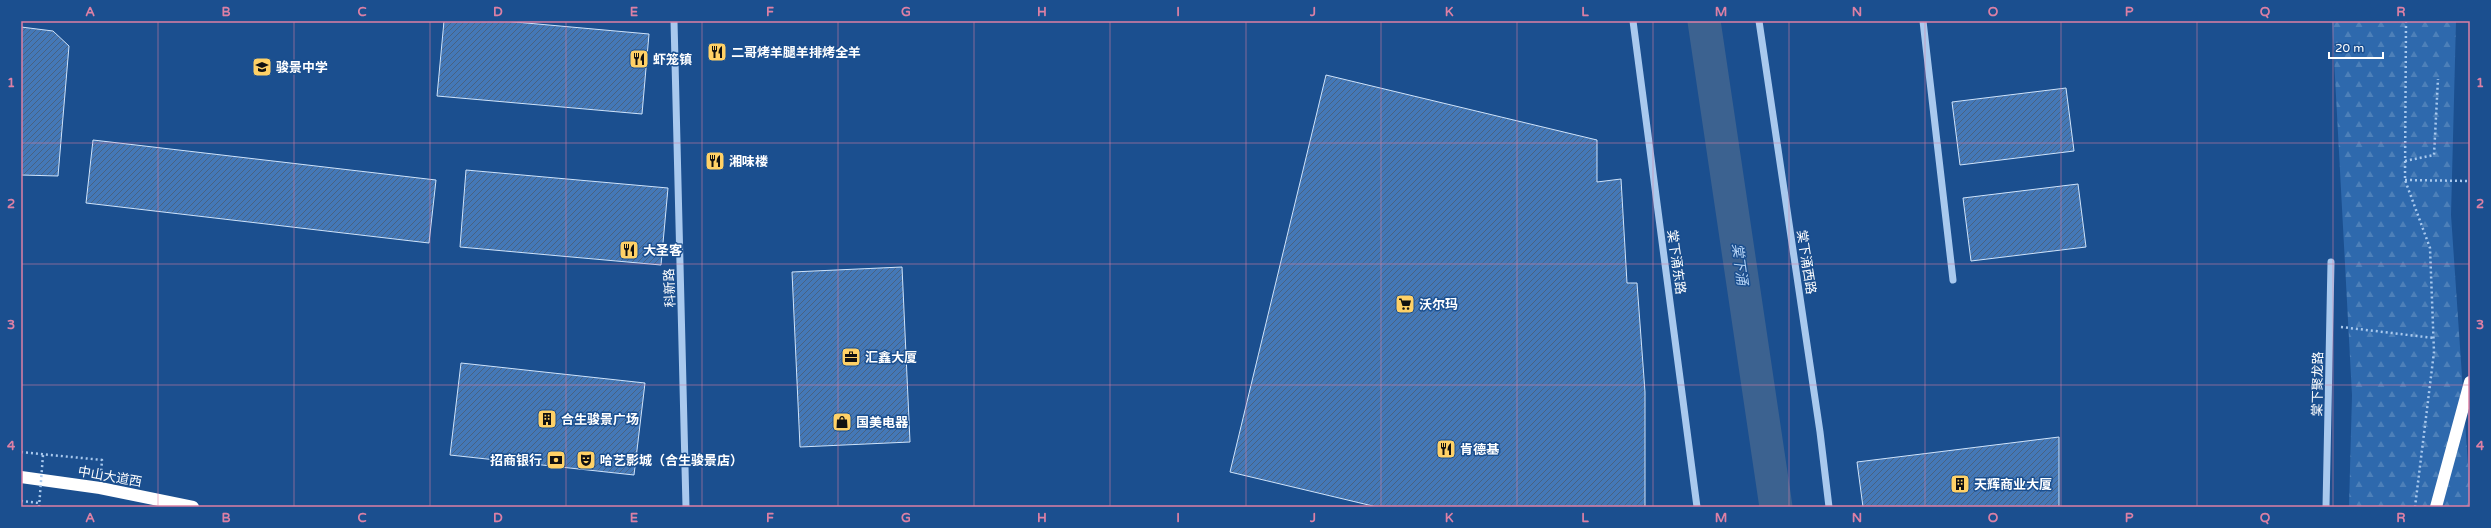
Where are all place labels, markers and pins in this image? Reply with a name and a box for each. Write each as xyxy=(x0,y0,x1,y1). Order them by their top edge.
restaurant icon: 二哥烤羊腿羊排烤全羊 xyxy=(706,41,728,63)
place label: 二哥烤羊腿羊排烤全羊 xyxy=(731,45,861,61)
restaurant icon: 虾笼镇 xyxy=(628,48,650,70)
place label: 虾笼镇 xyxy=(653,52,692,68)
school or university icon: 骏景中学 xyxy=(251,56,273,78)
place label: 骏景中学 xyxy=(276,60,328,76)
restaurant icon: 湘味楼 xyxy=(704,150,726,172)
place label: 湘味楼 xyxy=(729,154,768,170)
restaurant icon: 大圣客 xyxy=(618,239,640,261)
place label: 大圣客 xyxy=(643,243,682,259)
supermarket icon: 沃尔玛 xyxy=(1394,293,1416,315)
place label: 沃尔玛 xyxy=(1419,297,1458,313)
office icon: 汇鑫大厦 xyxy=(840,346,862,368)
place label: 汇鑫大厦 xyxy=(865,350,917,366)
building icon: 合生骏景广场 xyxy=(536,408,558,430)
shop icon: 国美电器 xyxy=(831,411,853,433)
place label: 合生骏景广场 xyxy=(561,412,639,428)
place label: 国美电器 xyxy=(856,415,909,431)
restaurant icon: 肯德基 xyxy=(1435,438,1457,460)
place label: 肯德基 xyxy=(1460,442,1500,458)
bank icon: 招商银行 xyxy=(545,449,567,471)
theatre icon: 哈艺影城（合生骏景店） xyxy=(575,449,597,471)
place label: 招商银行 xyxy=(490,453,542,469)
place label: 哈艺影城（合生骏景店） xyxy=(600,453,743,469)
building icon: 天辉商业大厦 xyxy=(1949,473,1971,495)
place label: 天辉商业大厦 xyxy=(1974,477,2052,493)

